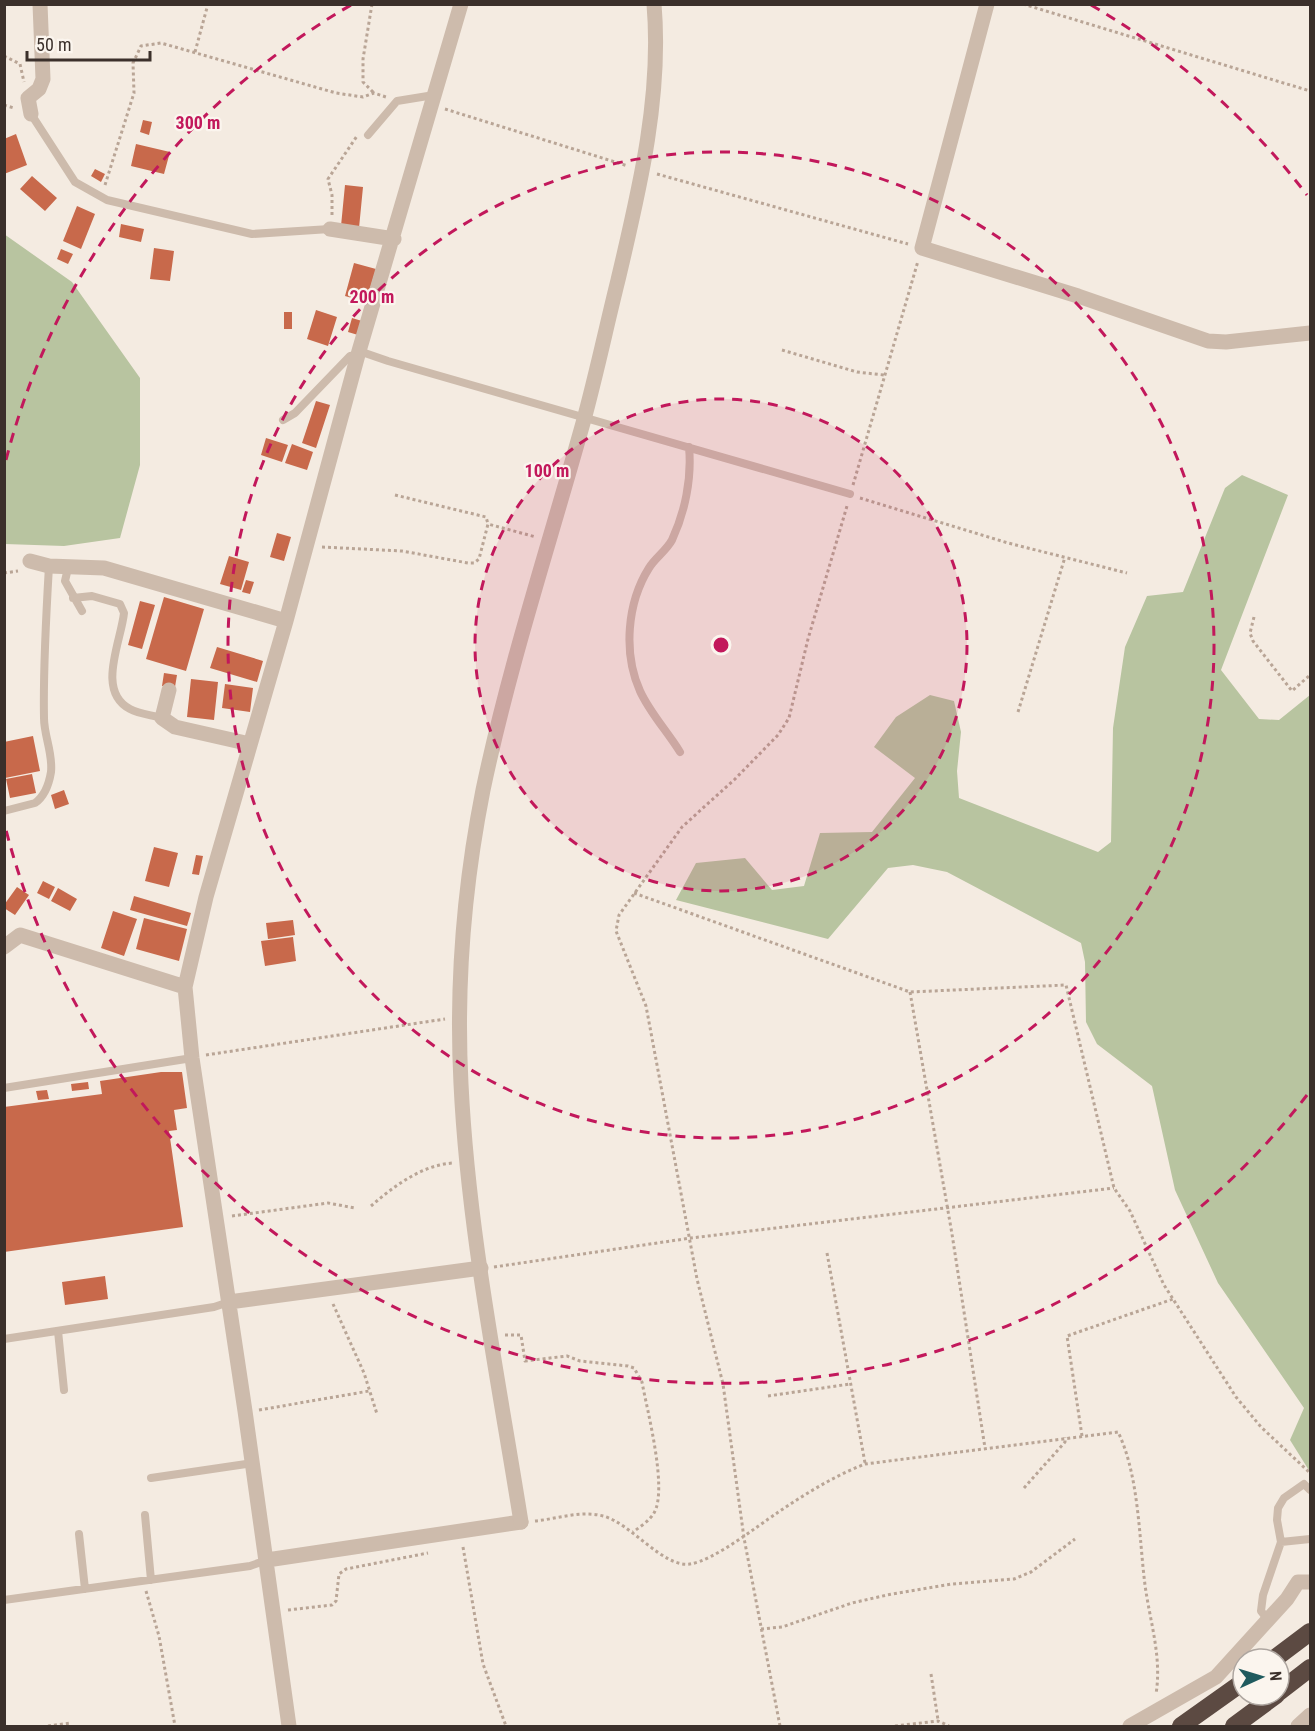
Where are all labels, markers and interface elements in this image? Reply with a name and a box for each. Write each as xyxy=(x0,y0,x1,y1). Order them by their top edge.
scale bar xyxy=(27,24,150,62)
text: 50 m xyxy=(36,34,71,55)
text: 300 m xyxy=(176,112,220,133)
text: 200 m xyxy=(350,286,394,307)
text: 100 m xyxy=(525,460,569,481)
centre of rings xyxy=(711,635,731,655)
north arrow xyxy=(1231,1647,1291,1707)
text: N xyxy=(1266,1670,1285,1682)

